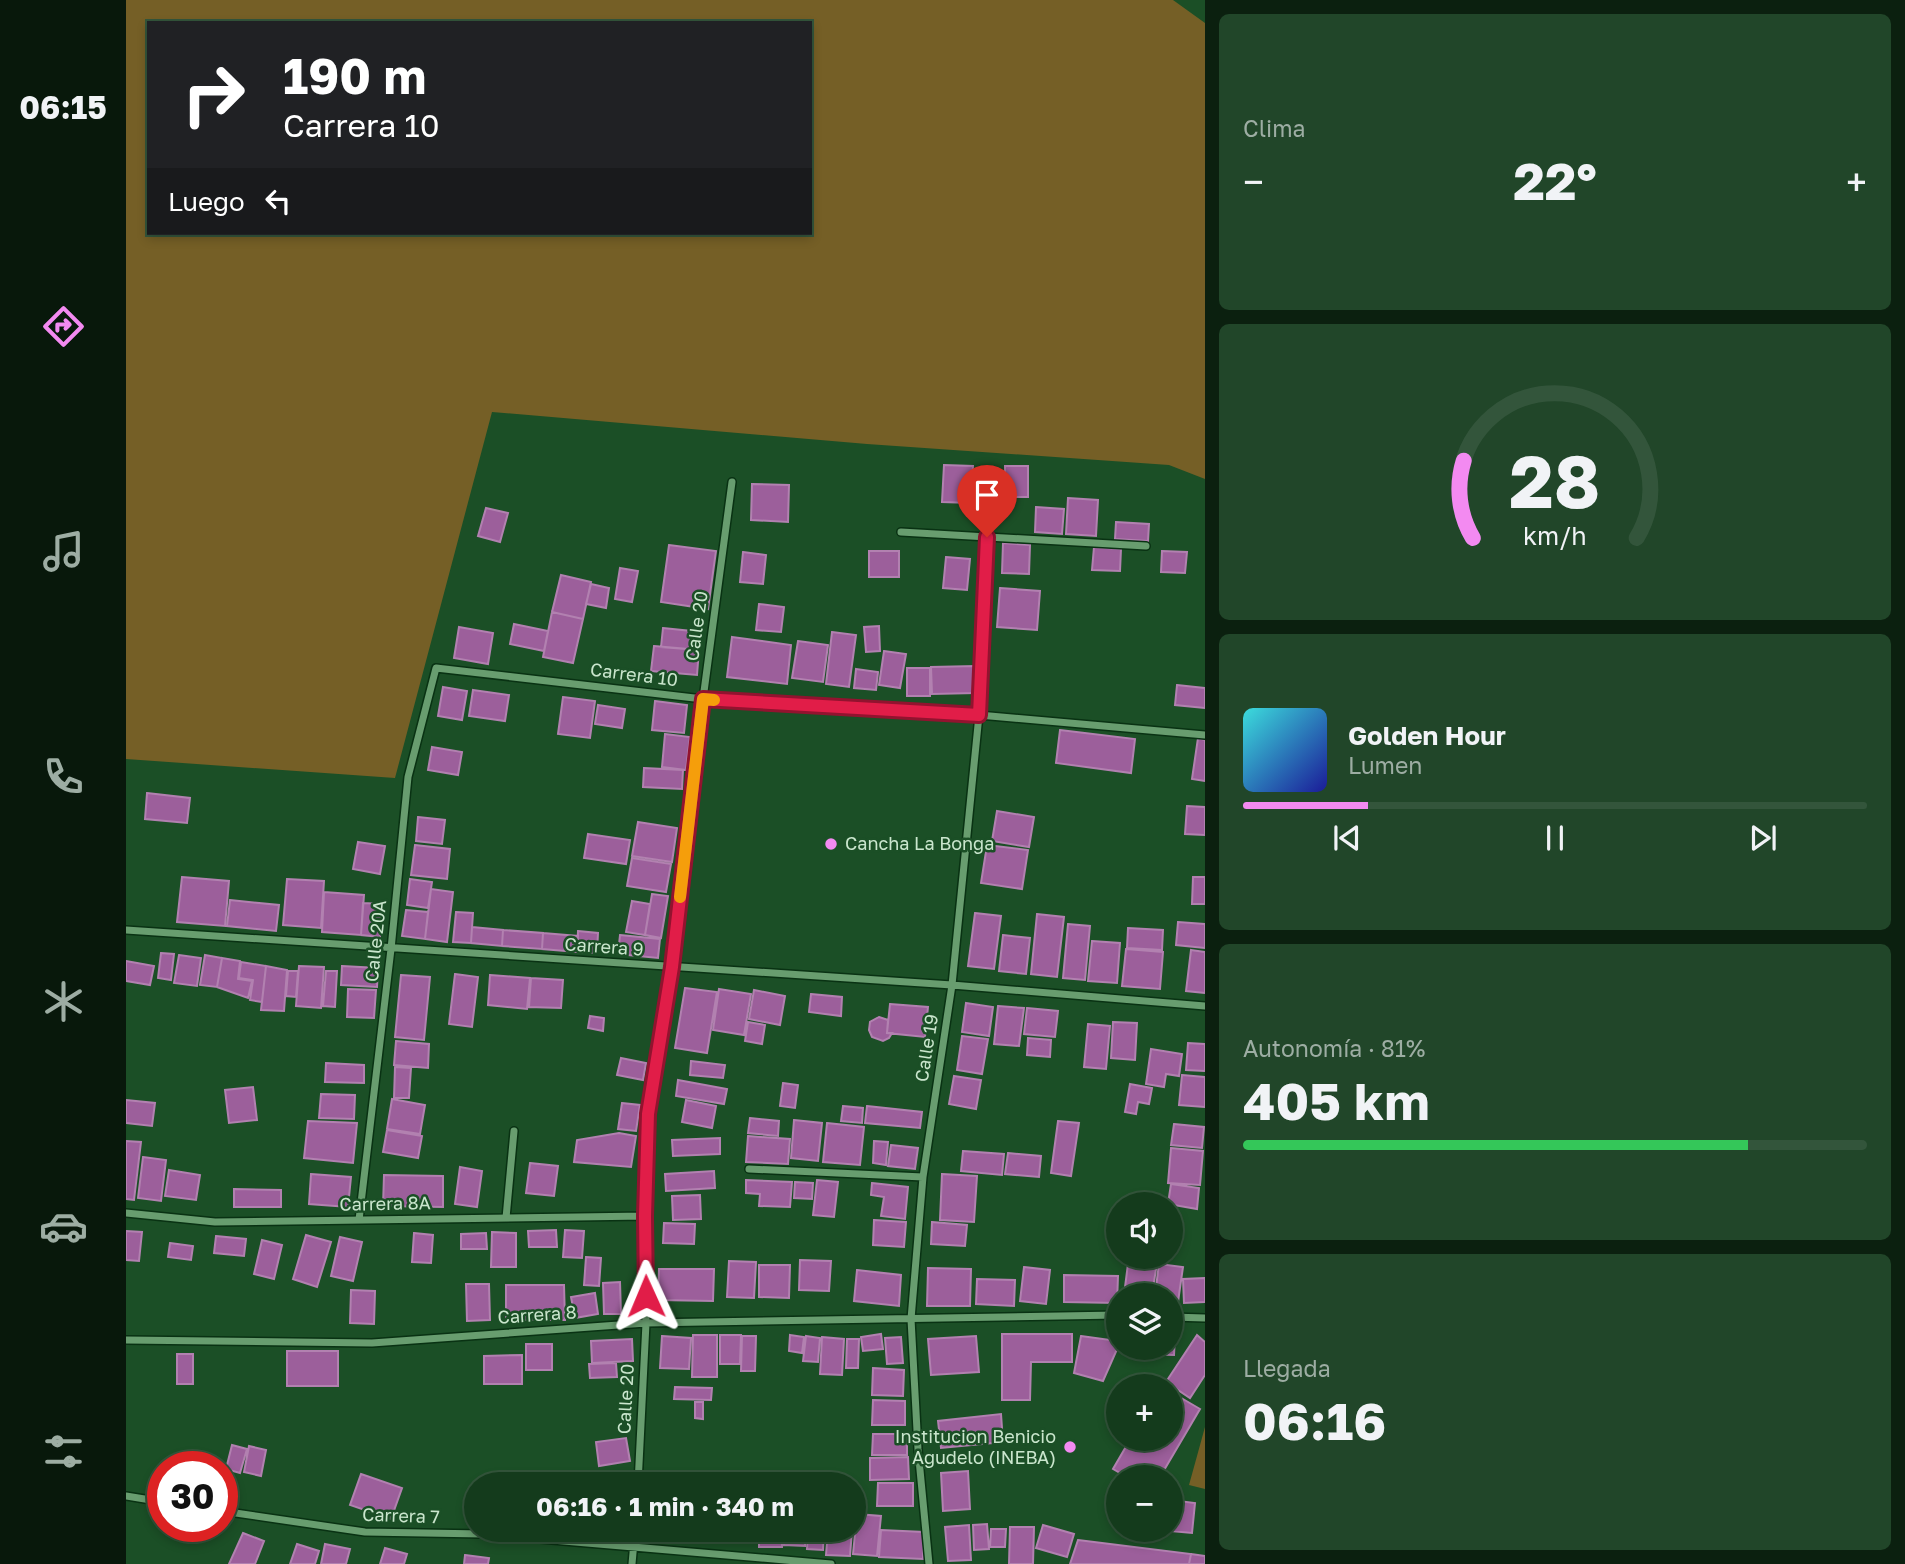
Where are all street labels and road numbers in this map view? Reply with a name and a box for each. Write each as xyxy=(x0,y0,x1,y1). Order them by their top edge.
street label: Calle 20 xyxy=(680,590,712,662)
street label: Carrera 10 xyxy=(589,658,679,690)
street label: Calle 20A xyxy=(360,899,390,983)
street label: Carrera 9 xyxy=(564,932,644,960)
street label: Calle 19 xyxy=(910,1012,942,1083)
street label: Carrera 8A xyxy=(339,1191,431,1215)
street label: Carrera 8 xyxy=(497,1300,577,1328)
street label: Calle 20 xyxy=(612,1363,638,1435)
street label: Carrera 7 xyxy=(362,1503,440,1527)

